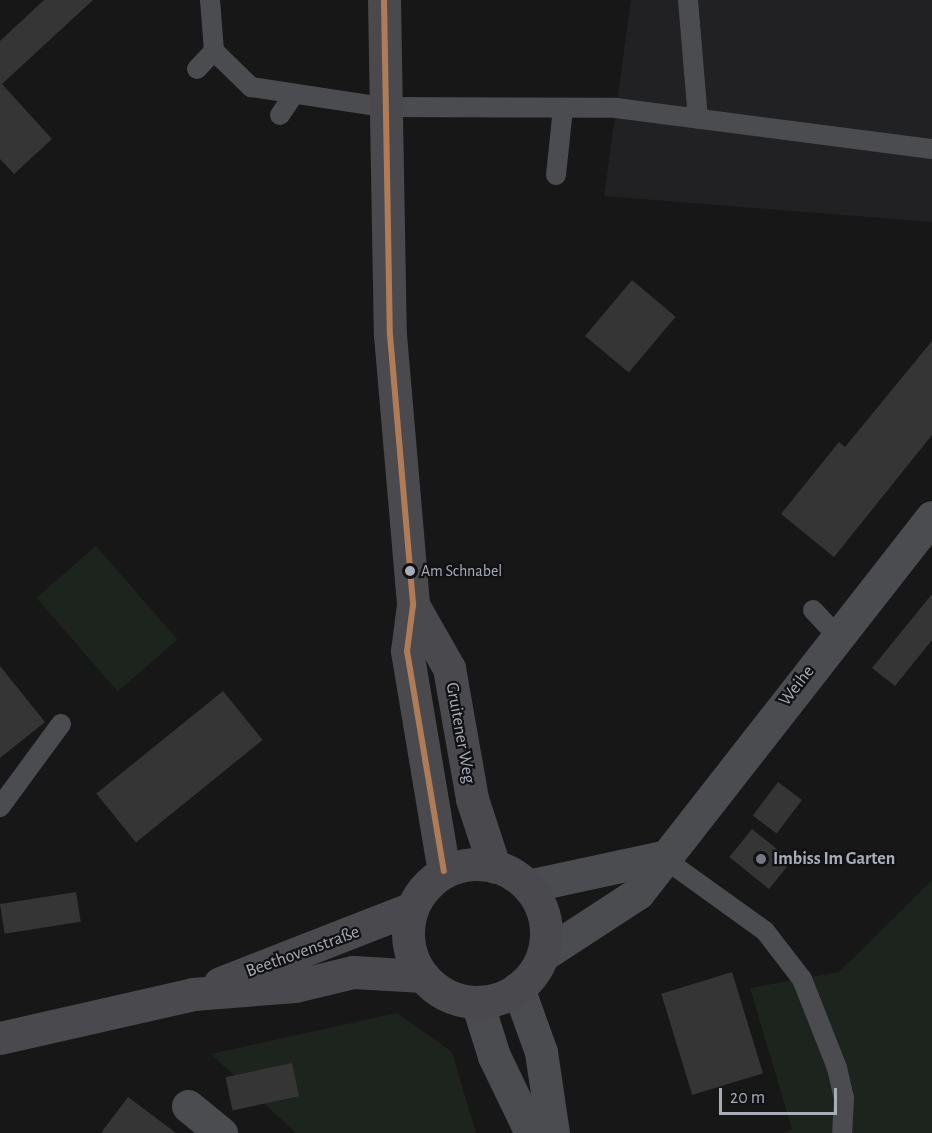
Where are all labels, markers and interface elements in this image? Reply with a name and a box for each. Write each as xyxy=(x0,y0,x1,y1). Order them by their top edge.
place label: Am Schnabel xyxy=(421,561,502,581)
marker: Am Schnabel xyxy=(404,565,416,577)
street label: Weihe xyxy=(774,661,820,711)
street label: Gruitener Weg xyxy=(440,681,480,785)
place label: Imbiss Im Garten xyxy=(773,848,895,870)
marker: Imbiss Im Garten xyxy=(754,852,768,866)
street label: Beethovenstraße xyxy=(243,921,363,983)
scale bar xyxy=(722,1076,840,1114)
text: 20 m xyxy=(730,1089,765,1107)

